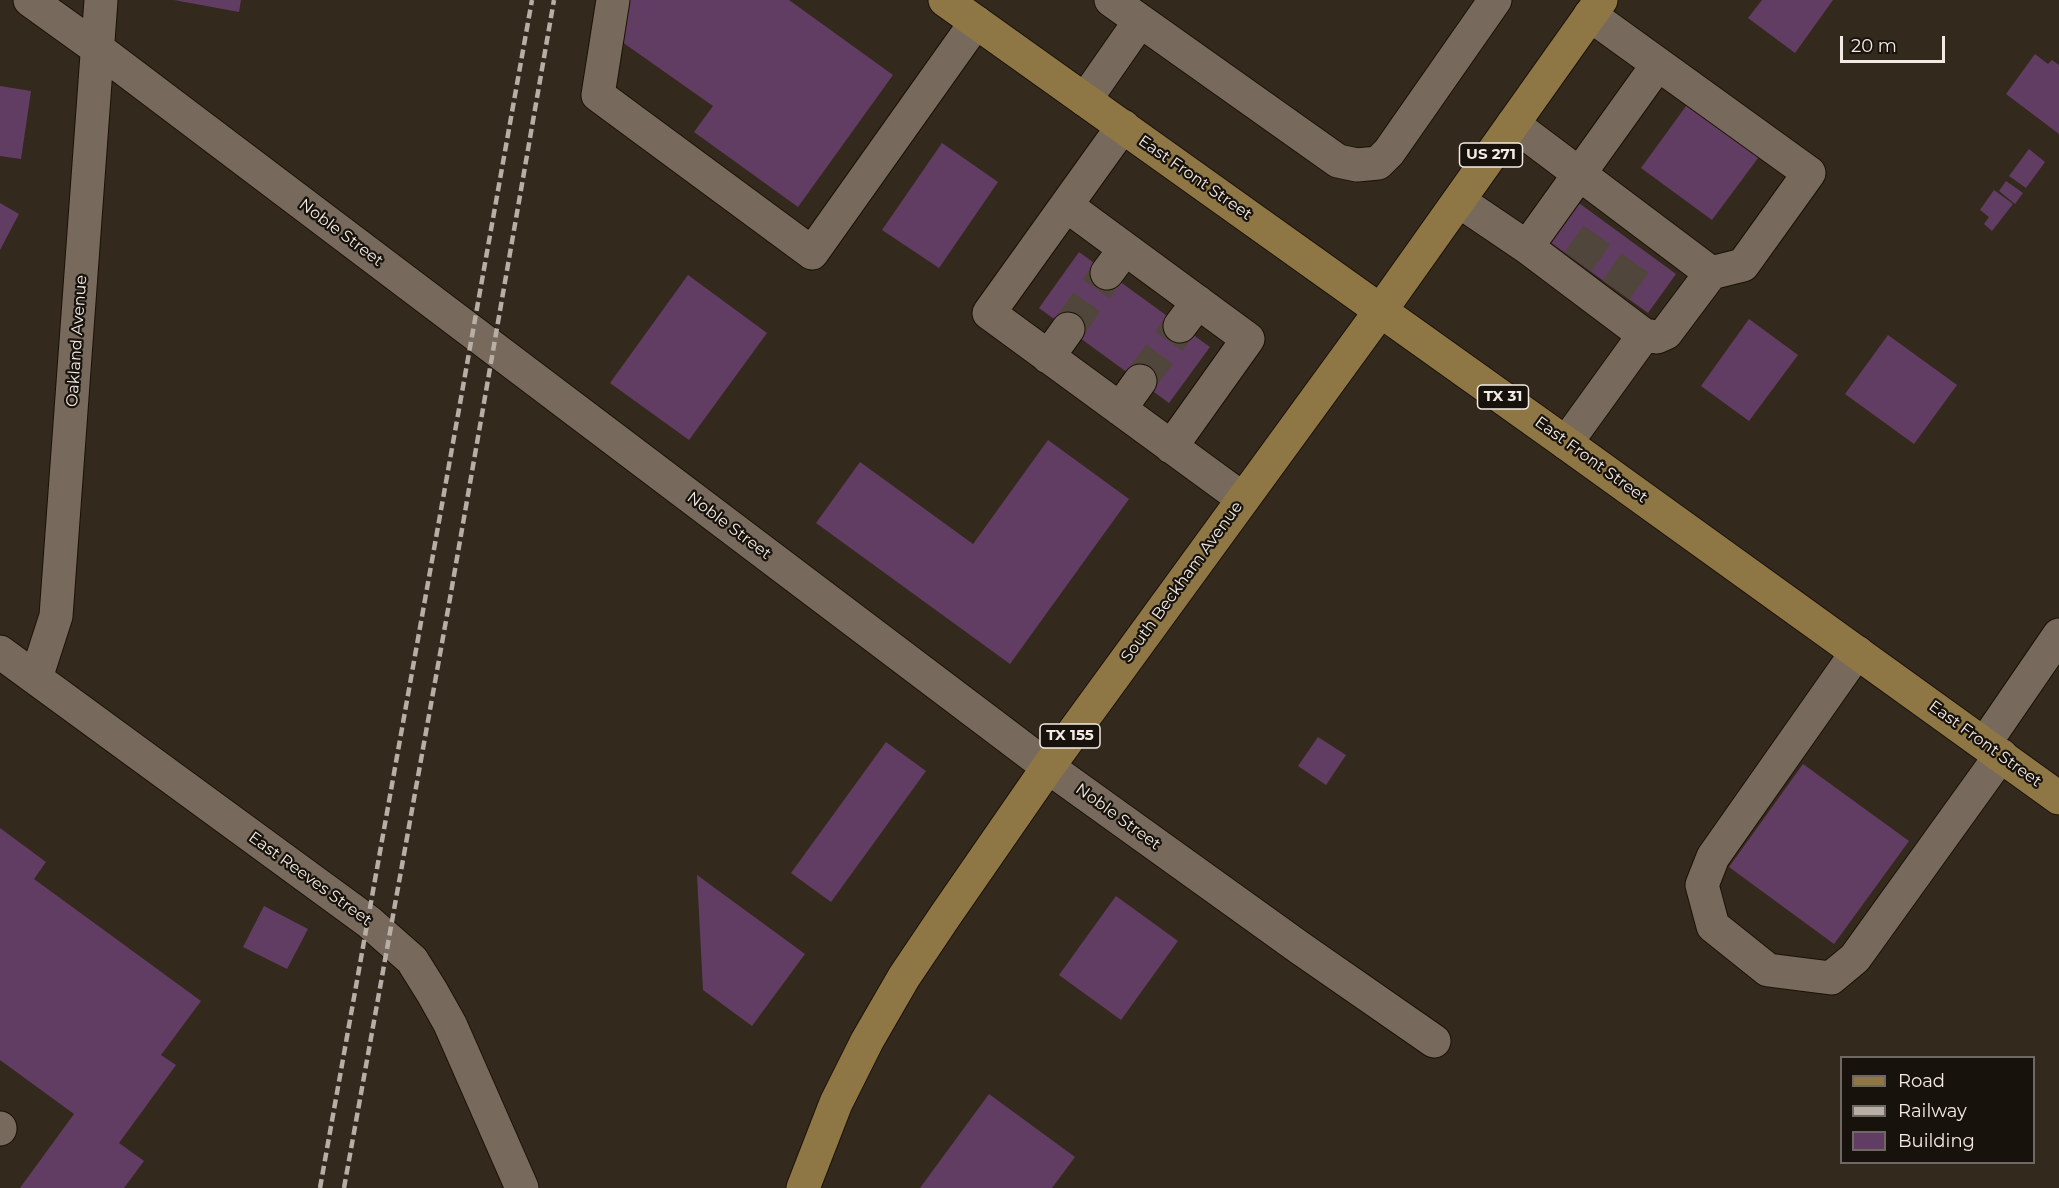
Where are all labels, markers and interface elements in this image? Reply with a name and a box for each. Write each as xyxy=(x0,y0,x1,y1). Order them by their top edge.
scale bar xyxy=(1843,24,1948,62)
text: 20 m xyxy=(1851,35,1897,57)
street label: East Front Street xyxy=(1134,132,1256,224)
road number: US 271 xyxy=(1460,143,1522,167)
street label: Noble Street xyxy=(295,195,387,271)
street label: Oakland Avenue xyxy=(63,274,91,408)
road number: TX 31 xyxy=(1478,385,1528,409)
street label: East Front Street xyxy=(1531,413,1651,507)
street label: Noble Street xyxy=(683,488,775,564)
street label: South Beckham Avenue xyxy=(1117,498,1247,666)
street label: East Front Street xyxy=(1925,697,2045,791)
road number: TX 155 xyxy=(1040,724,1100,748)
street label: Noble Street xyxy=(1072,780,1164,854)
street label: East Reeves Street xyxy=(245,828,375,930)
legend xyxy=(1840,1056,2035,1164)
text: Road xyxy=(1898,1070,1945,1092)
text: Railway xyxy=(1898,1100,1967,1122)
text: Building xyxy=(1898,1130,1975,1152)

